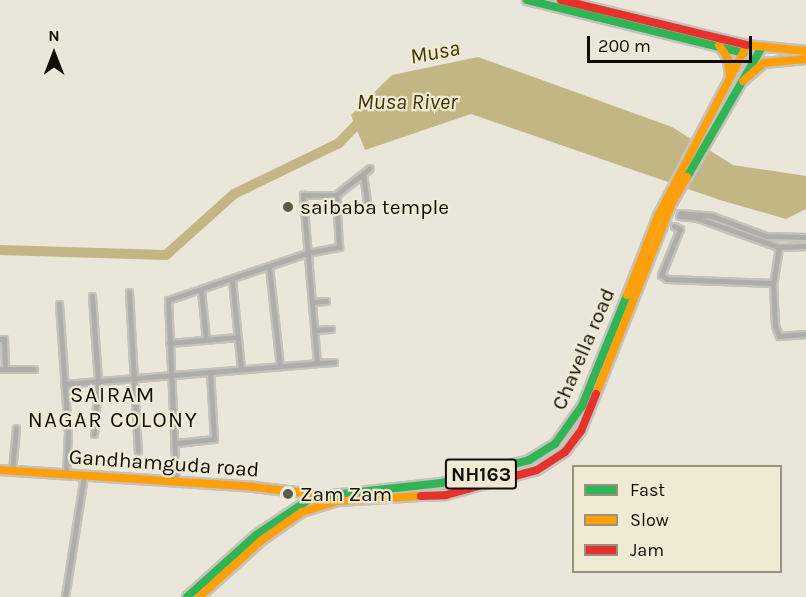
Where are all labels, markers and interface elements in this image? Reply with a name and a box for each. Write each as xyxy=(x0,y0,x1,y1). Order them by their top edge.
north arrow xyxy=(24,24,84,84)
scale bar xyxy=(590,24,755,62)
text: N xyxy=(48,26,60,45)
water label: Musa xyxy=(408,35,462,71)
text: 200 m xyxy=(598,35,651,57)
water label: Musa River xyxy=(357,90,457,116)
place label: saibaba temple xyxy=(300,194,449,220)
marker: saibaba temple xyxy=(281,200,295,214)
street label: Chavella road xyxy=(546,284,620,414)
district label: SAIRAM NAGAR COLONY xyxy=(28,382,198,434)
street label: Gandhamguda road xyxy=(68,444,260,482)
road number: NH163 xyxy=(444,457,518,491)
legend xyxy=(572,465,782,573)
text: Fast xyxy=(630,479,665,501)
place label: Zam Zam xyxy=(300,481,392,507)
marker: Zam Zam xyxy=(281,487,295,501)
text: Slow xyxy=(630,509,669,531)
text: Jam xyxy=(630,539,664,561)

